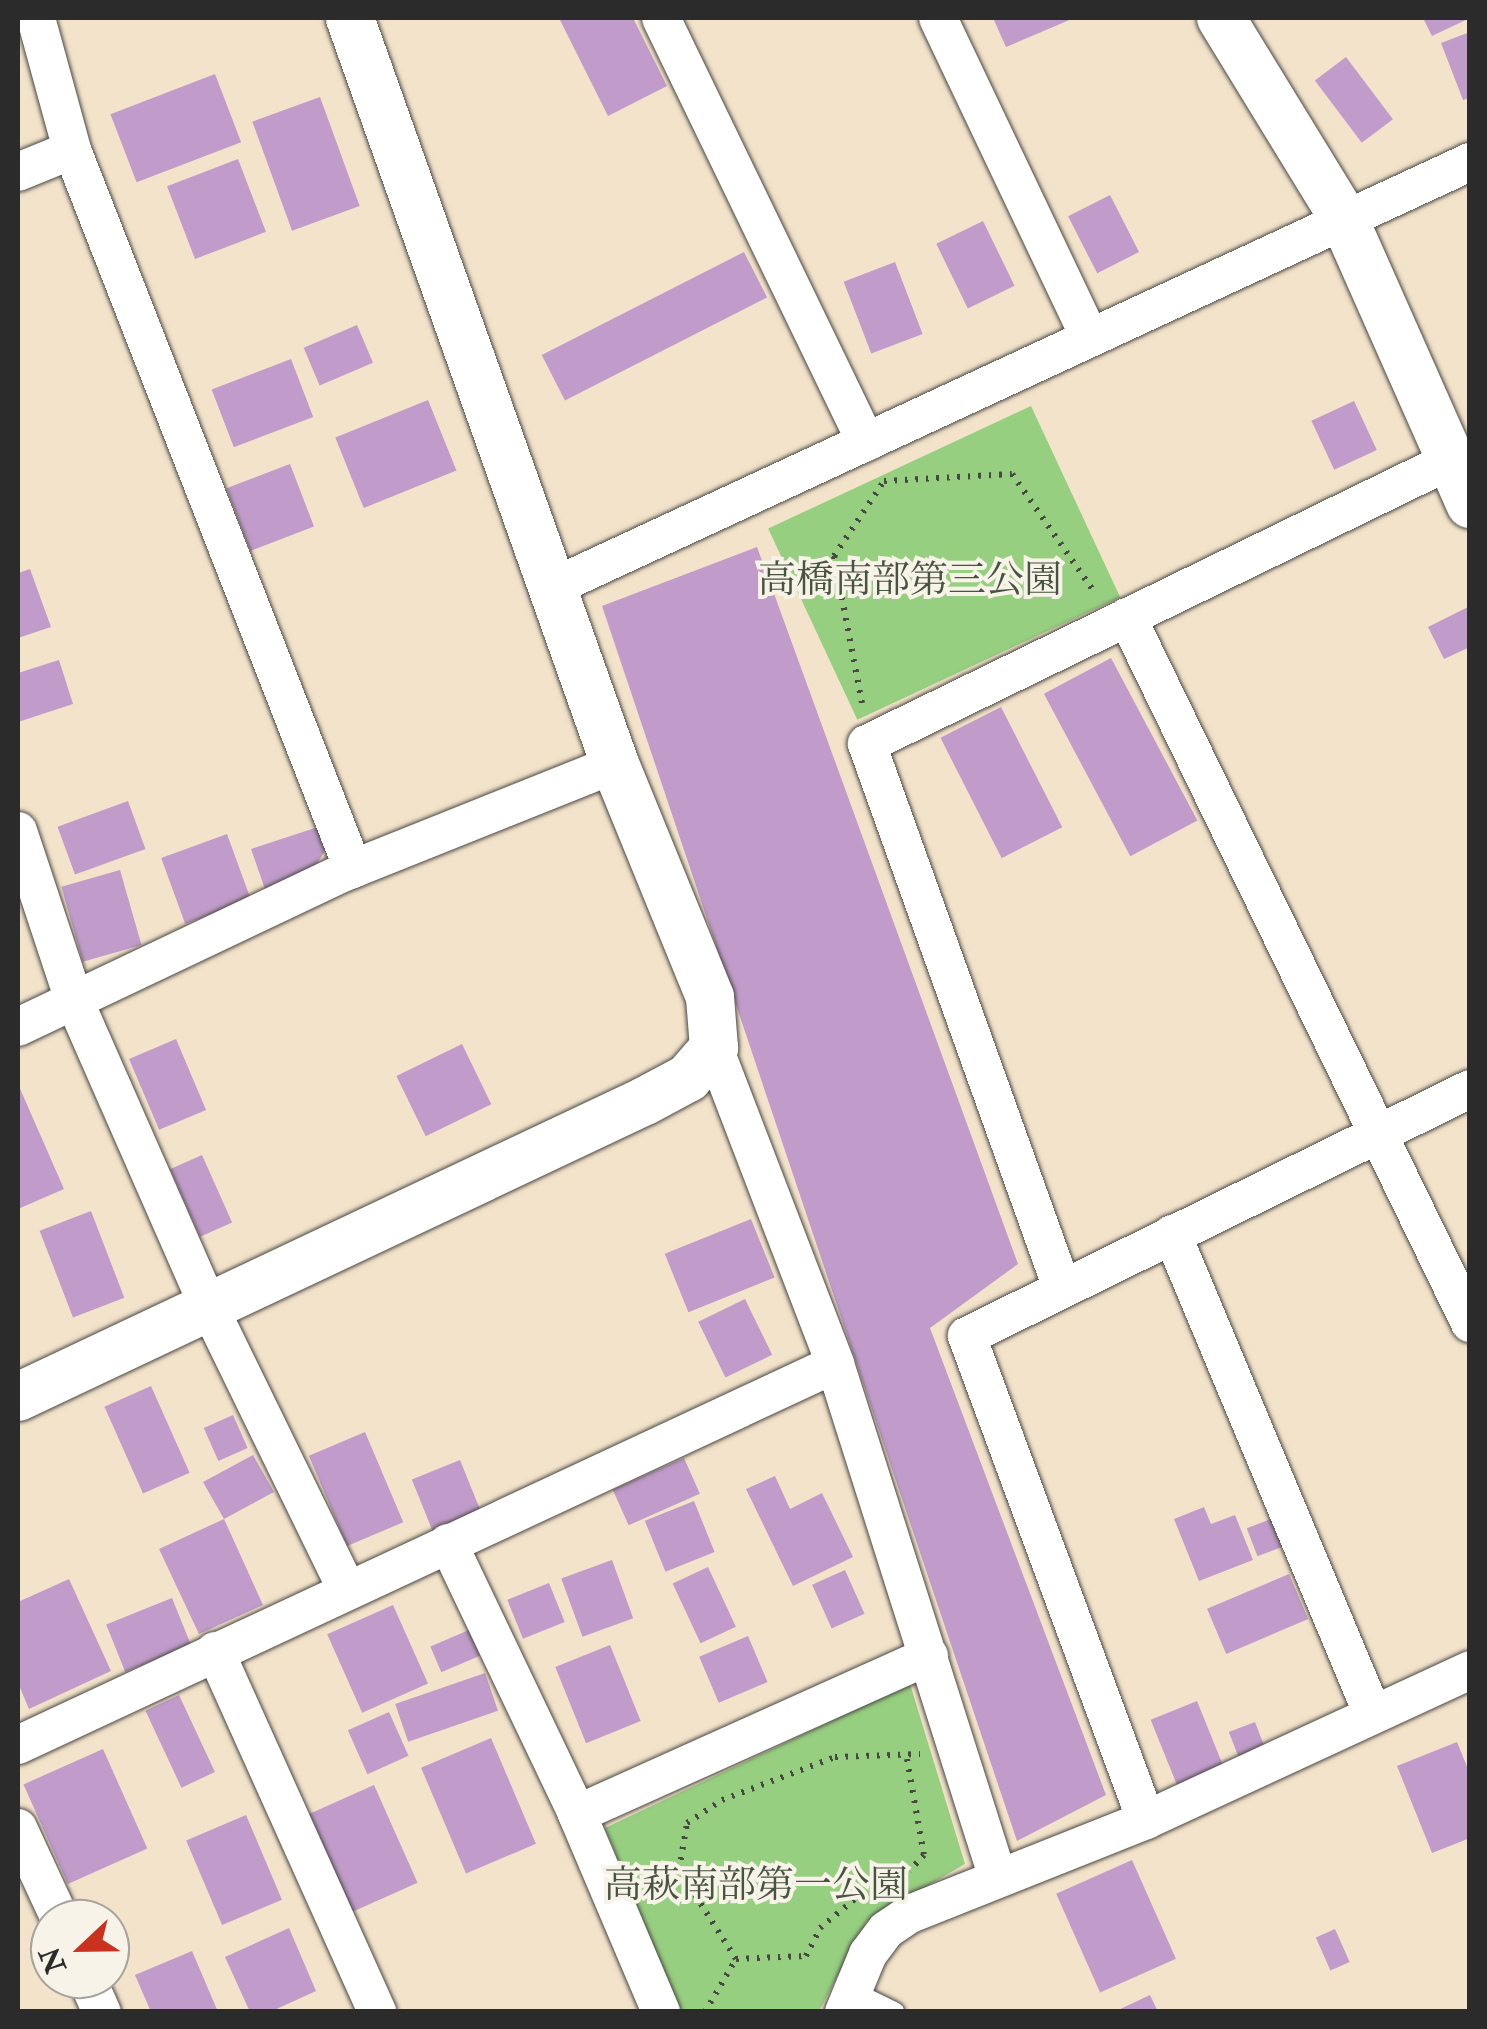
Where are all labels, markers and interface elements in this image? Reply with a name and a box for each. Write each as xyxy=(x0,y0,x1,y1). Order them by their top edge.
park label: 高橋南部第三公園 xyxy=(758,558,1062,604)
park label: 高萩南部第一公園 xyxy=(604,1863,908,1909)
north arrow xyxy=(30,1899,130,1999)
text: N xyxy=(33,1942,75,1978)

